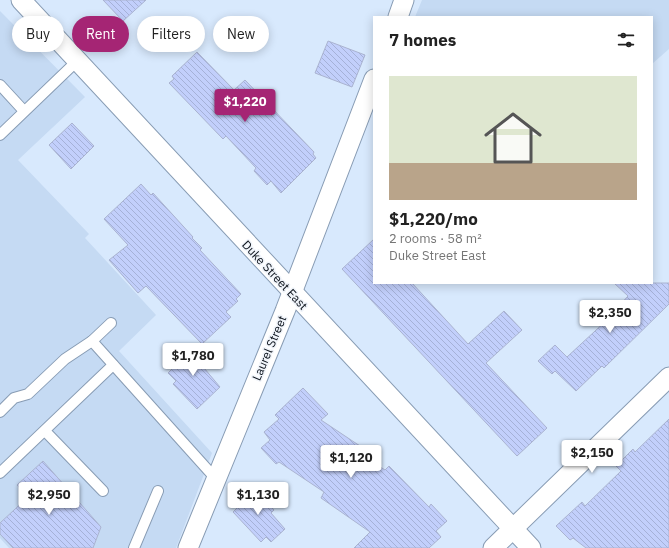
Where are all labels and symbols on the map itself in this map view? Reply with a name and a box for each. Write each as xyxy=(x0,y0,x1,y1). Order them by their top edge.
pin: $1,220 xyxy=(212,89,278,123)
street label: Duke Street East xyxy=(239,237,311,313)
pin: $2,350 xyxy=(577,300,643,334)
street label: Laurel Street xyxy=(249,313,289,383)
pin: $1,780 xyxy=(160,343,226,377)
pin: $2,150 xyxy=(559,440,625,474)
pin: $1,120 xyxy=(318,445,384,479)
pin: $2,950 xyxy=(16,482,82,516)
pin: $1,130 xyxy=(225,482,291,516)

